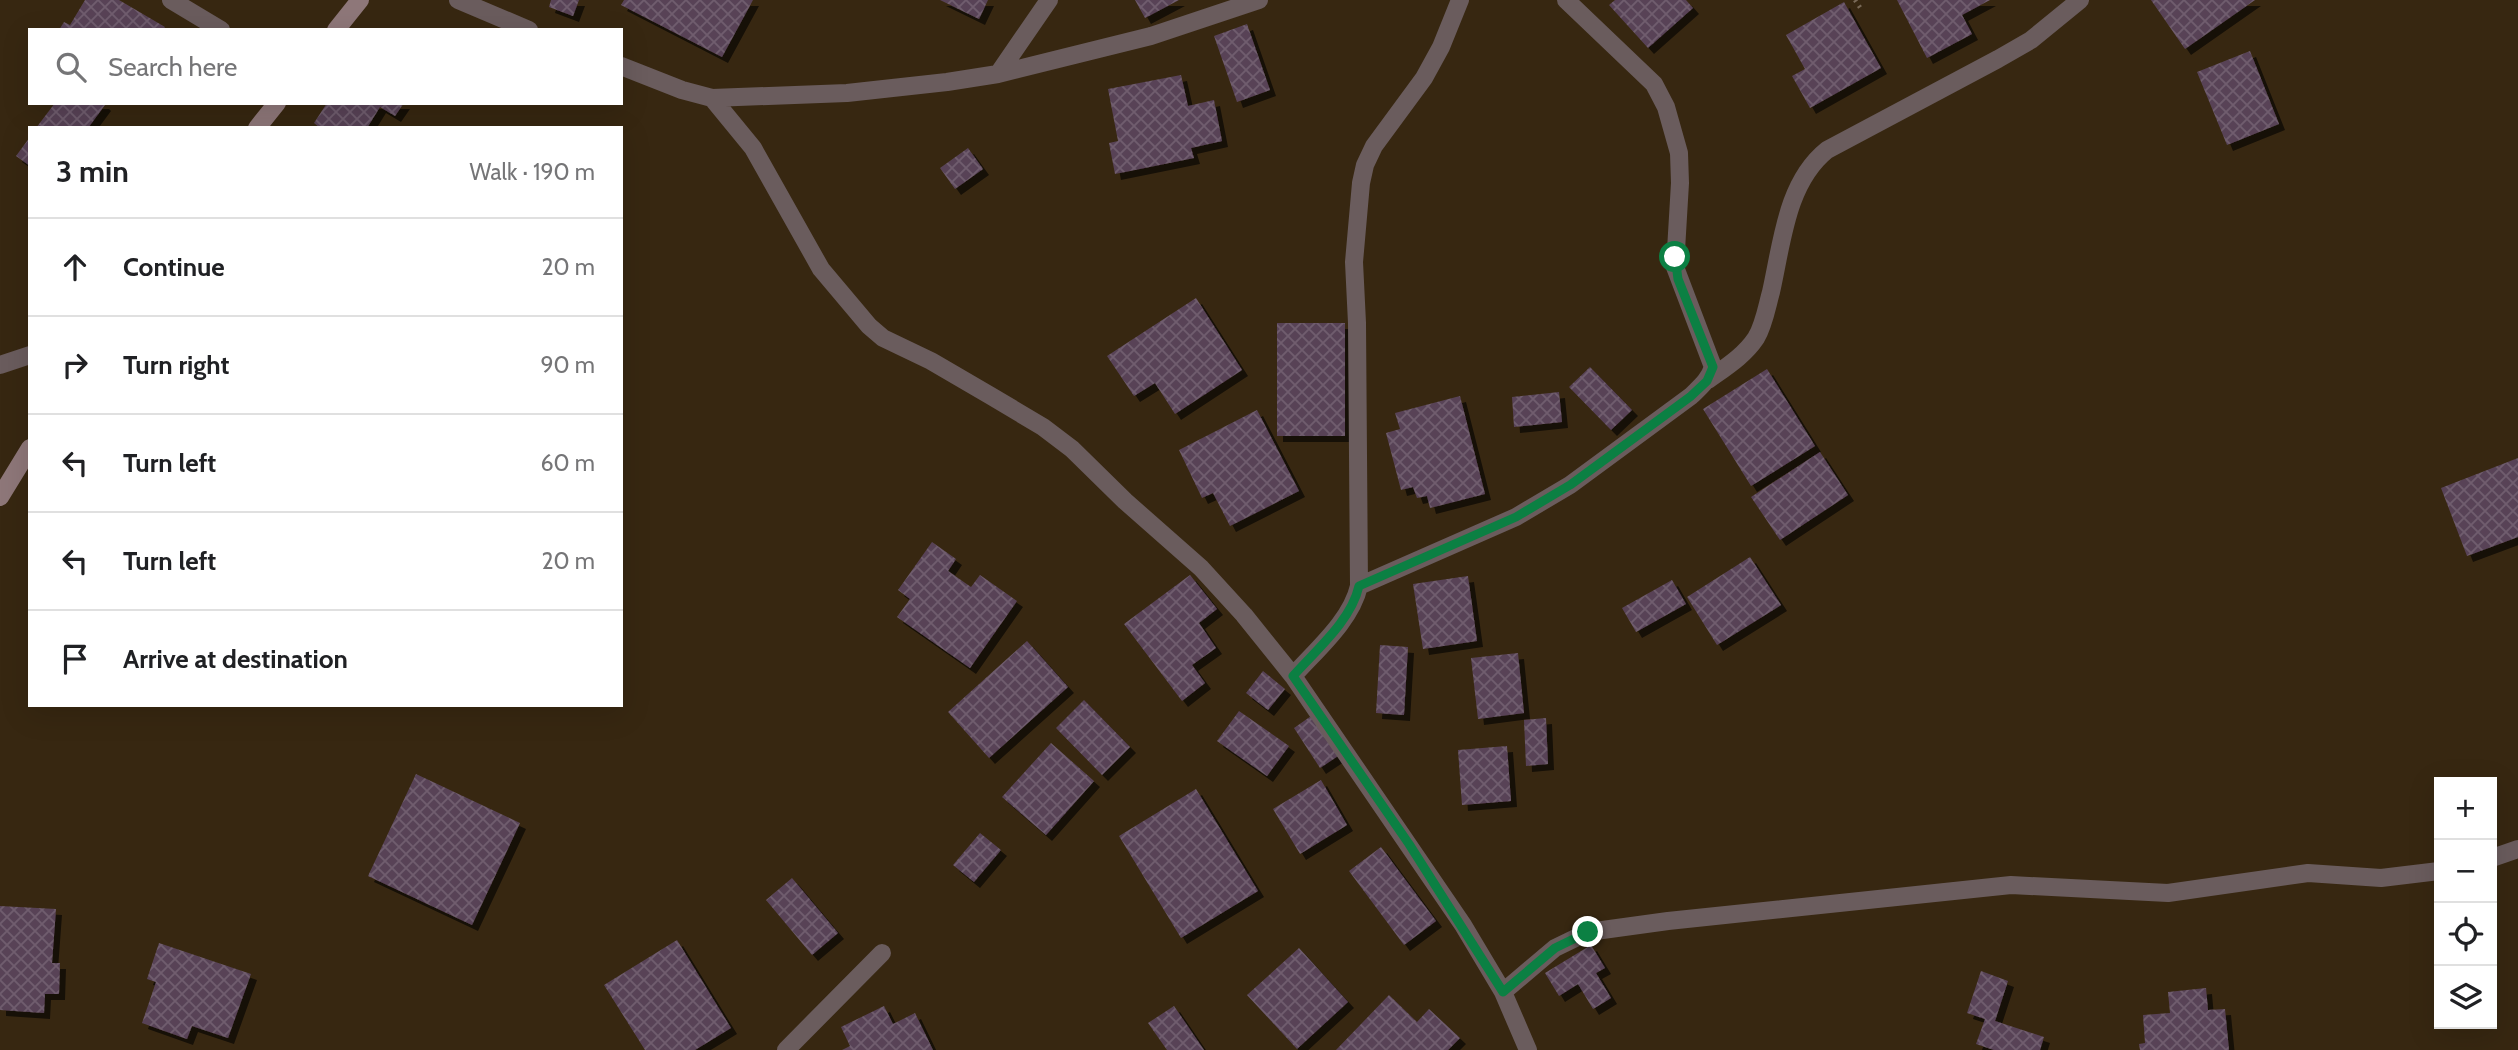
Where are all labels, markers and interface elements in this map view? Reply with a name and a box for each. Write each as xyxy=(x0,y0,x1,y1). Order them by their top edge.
search box xyxy=(28,28,623,105)
icon: search xyxy=(52,48,90,86)
text: Search here xyxy=(108,51,237,83)
text: 3 min xyxy=(56,153,129,190)
text: Walk · 190 m xyxy=(470,158,595,186)
route start xyxy=(1659,241,1690,272)
icon: ahead xyxy=(56,248,94,286)
text: Continue xyxy=(123,251,225,283)
text: 20 m xyxy=(542,253,595,281)
icon: right xyxy=(56,346,94,384)
text: Turn right xyxy=(123,349,229,381)
text: 90 m xyxy=(541,351,595,379)
icon: left xyxy=(56,444,94,482)
text: Turn left xyxy=(123,447,216,479)
text: 60 m xyxy=(541,449,595,477)
icon: left xyxy=(56,542,94,580)
text: Turn left xyxy=(123,545,216,577)
text: 20 m xyxy=(542,547,595,575)
icon: arrive xyxy=(56,640,94,678)
text: Arrive at destination xyxy=(123,643,348,675)
map controls xyxy=(2434,777,2497,1029)
button: + xyxy=(2434,777,2497,840)
button: − xyxy=(2434,840,2497,903)
button: locate xyxy=(2434,903,2497,966)
route end xyxy=(1572,916,1603,947)
button: layers xyxy=(2434,966,2497,1029)

